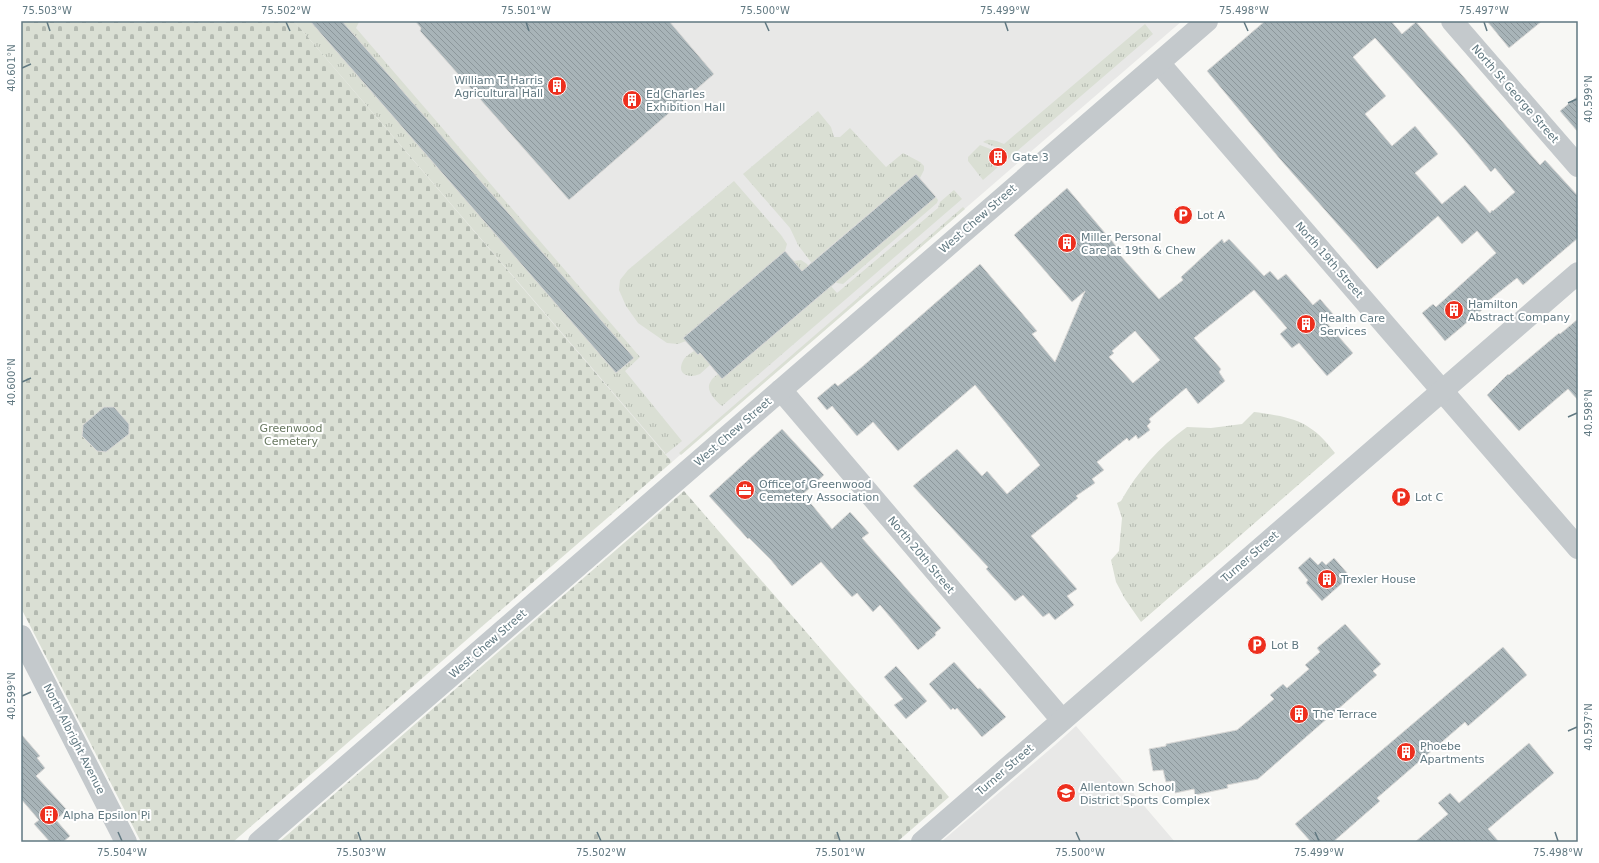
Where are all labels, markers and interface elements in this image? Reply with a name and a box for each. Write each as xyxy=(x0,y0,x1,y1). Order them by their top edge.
text: 75.503°W xyxy=(22,5,72,16)
text: 75.502°W xyxy=(261,5,311,16)
text: 75.501°W xyxy=(501,5,551,16)
text: 75.500°W xyxy=(740,5,790,16)
text: 75.499°W xyxy=(980,5,1030,16)
text: 75.498°W xyxy=(1219,5,1269,16)
text: 75.497°W xyxy=(1459,5,1509,16)
street label: North St George Street xyxy=(1469,42,1562,146)
text: 40.601°N xyxy=(6,44,17,92)
place label: William T. Harris Agricultural Hall xyxy=(454,74,543,100)
building icon: William T. Harris Agricultural Hall xyxy=(546,75,568,97)
text: 40.599°N xyxy=(1583,75,1594,123)
place label: Ed Charles Exhibition Hall xyxy=(646,88,725,114)
building icon: Ed Charles Exhibition Hall xyxy=(621,89,643,111)
building icon: Gate 3 xyxy=(987,146,1009,168)
place label: Gate 3 xyxy=(1012,151,1049,164)
street label: West Chew Street xyxy=(937,182,1020,256)
parking icon: Lot A xyxy=(1172,204,1194,226)
place label: Lot A xyxy=(1197,209,1225,222)
street label: North 19th Street xyxy=(1292,219,1366,301)
place label: Miller Personal Care at 19th & Chew xyxy=(1081,231,1196,257)
building icon: Miller Personal Care at 19th & Chew xyxy=(1056,232,1078,254)
place label: Hamilton Abstract Company xyxy=(1468,298,1570,324)
building icon: Hamilton Abstract Company xyxy=(1443,299,1465,321)
place label: Health Care Services xyxy=(1320,312,1385,338)
building icon: Health Care Services xyxy=(1295,313,1317,335)
text: 40.600°N xyxy=(6,358,17,406)
text: 40.598°N xyxy=(1583,389,1594,437)
street label: West Chew Street xyxy=(692,395,775,469)
park label: Greenwood Cemetery xyxy=(260,422,322,448)
place label: Office of Greenwood Cemetery Association xyxy=(759,478,879,504)
office icon: Office of Greenwood Cemetery Association xyxy=(734,479,756,501)
parking icon: Lot C xyxy=(1390,486,1412,508)
place label: Lot C xyxy=(1415,491,1443,504)
street label: North 20th Street xyxy=(885,514,957,597)
street label: Turner Street xyxy=(1218,528,1282,586)
building icon: Trexler House xyxy=(1316,568,1338,590)
place label: Trexler House xyxy=(1340,573,1416,586)
street label: West Chew Street xyxy=(447,607,530,681)
parking icon: Lot B xyxy=(1246,634,1268,656)
place label: Lot B xyxy=(1271,639,1299,652)
text: 40.599°N xyxy=(6,672,17,720)
street label: North Albright Avenue xyxy=(41,682,108,797)
building icon: The Terrace xyxy=(1288,703,1310,725)
text: 40.597°N xyxy=(1583,703,1594,751)
place label: The Terrace xyxy=(1312,708,1377,721)
place label: Phoebe Apartments xyxy=(1420,740,1485,766)
street label: Turner Street xyxy=(973,741,1037,799)
building icon: Phoebe Apartments xyxy=(1395,741,1417,763)
place label: Allentown School District Sports Complex xyxy=(1080,781,1211,807)
school or university icon: Allentown School District Sports Complex xyxy=(1055,782,1077,804)
building icon: Alpha Epsilon Pi xyxy=(38,804,60,826)
place label: Alpha Epsilon Pi xyxy=(63,809,150,822)
text: 75.504°W xyxy=(97,847,147,858)
text: 75.503°W xyxy=(336,847,386,858)
text: 75.502°W xyxy=(576,847,626,858)
text: 75.501°W xyxy=(815,847,865,858)
text: 75.500°W xyxy=(1055,847,1105,858)
text: 75.499°W xyxy=(1294,847,1344,858)
text: 75.498°W xyxy=(1533,847,1583,858)

